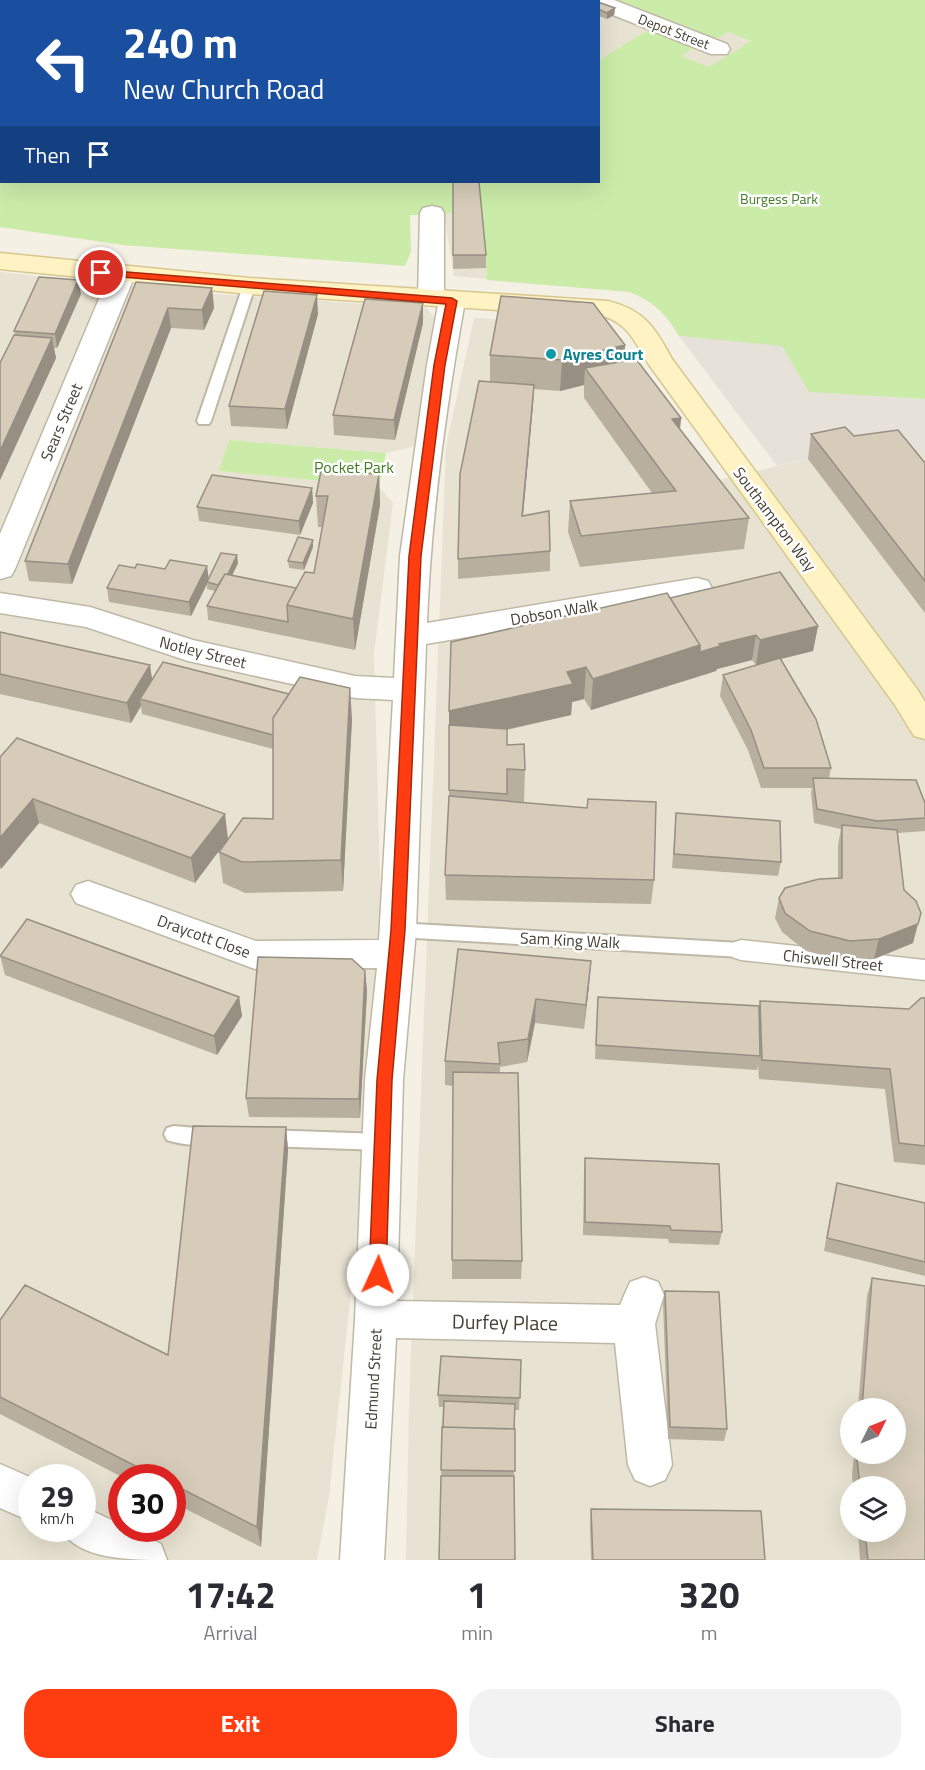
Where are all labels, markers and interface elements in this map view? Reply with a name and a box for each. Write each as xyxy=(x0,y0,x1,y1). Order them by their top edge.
street label: Depot Street xyxy=(635,8,713,54)
text: 240 m xyxy=(123,10,238,74)
icon: left xyxy=(24,24,102,102)
text: New Church Road xyxy=(123,68,324,109)
text: Then xyxy=(24,138,70,172)
icon: arrive xyxy=(82,138,115,171)
park label: Burgess Park xyxy=(740,188,818,209)
pin xyxy=(75,247,126,298)
icon: arrive xyxy=(84,256,117,289)
place label: Ayres Court xyxy=(563,342,643,366)
marker: Ayres Court xyxy=(544,347,558,361)
street label: Sears Street xyxy=(34,379,88,465)
park label: Pocket Park xyxy=(314,455,394,479)
street label: Southampton Way xyxy=(728,462,822,576)
street label: Dobson Walk xyxy=(508,592,600,632)
street label: Notley Street xyxy=(157,630,249,674)
street label: Draycott Close xyxy=(154,908,254,964)
street label: Sam King Walk xyxy=(520,925,621,955)
street label: Chiswell Street xyxy=(782,943,885,977)
position arrow xyxy=(346,1243,410,1307)
street label: Durfey Place xyxy=(452,1306,558,1338)
street label: Edmund Street xyxy=(358,1328,388,1430)
north arrow xyxy=(840,1398,906,1464)
map controls xyxy=(840,1398,906,1542)
speed limit sign: 30 xyxy=(108,1464,186,1542)
text: 29 xyxy=(40,1473,74,1519)
button: layers xyxy=(840,1476,906,1542)
text: km/h xyxy=(40,1507,74,1530)
text: 17:42 xyxy=(186,1567,276,1622)
text: 1 xyxy=(467,1567,487,1622)
text: 320 xyxy=(679,1567,739,1622)
text: Arrival xyxy=(204,1617,258,1648)
text: min xyxy=(461,1617,493,1648)
text: m xyxy=(701,1617,717,1648)
button: Exit xyxy=(24,1689,457,1758)
button: Share xyxy=(469,1689,901,1758)

